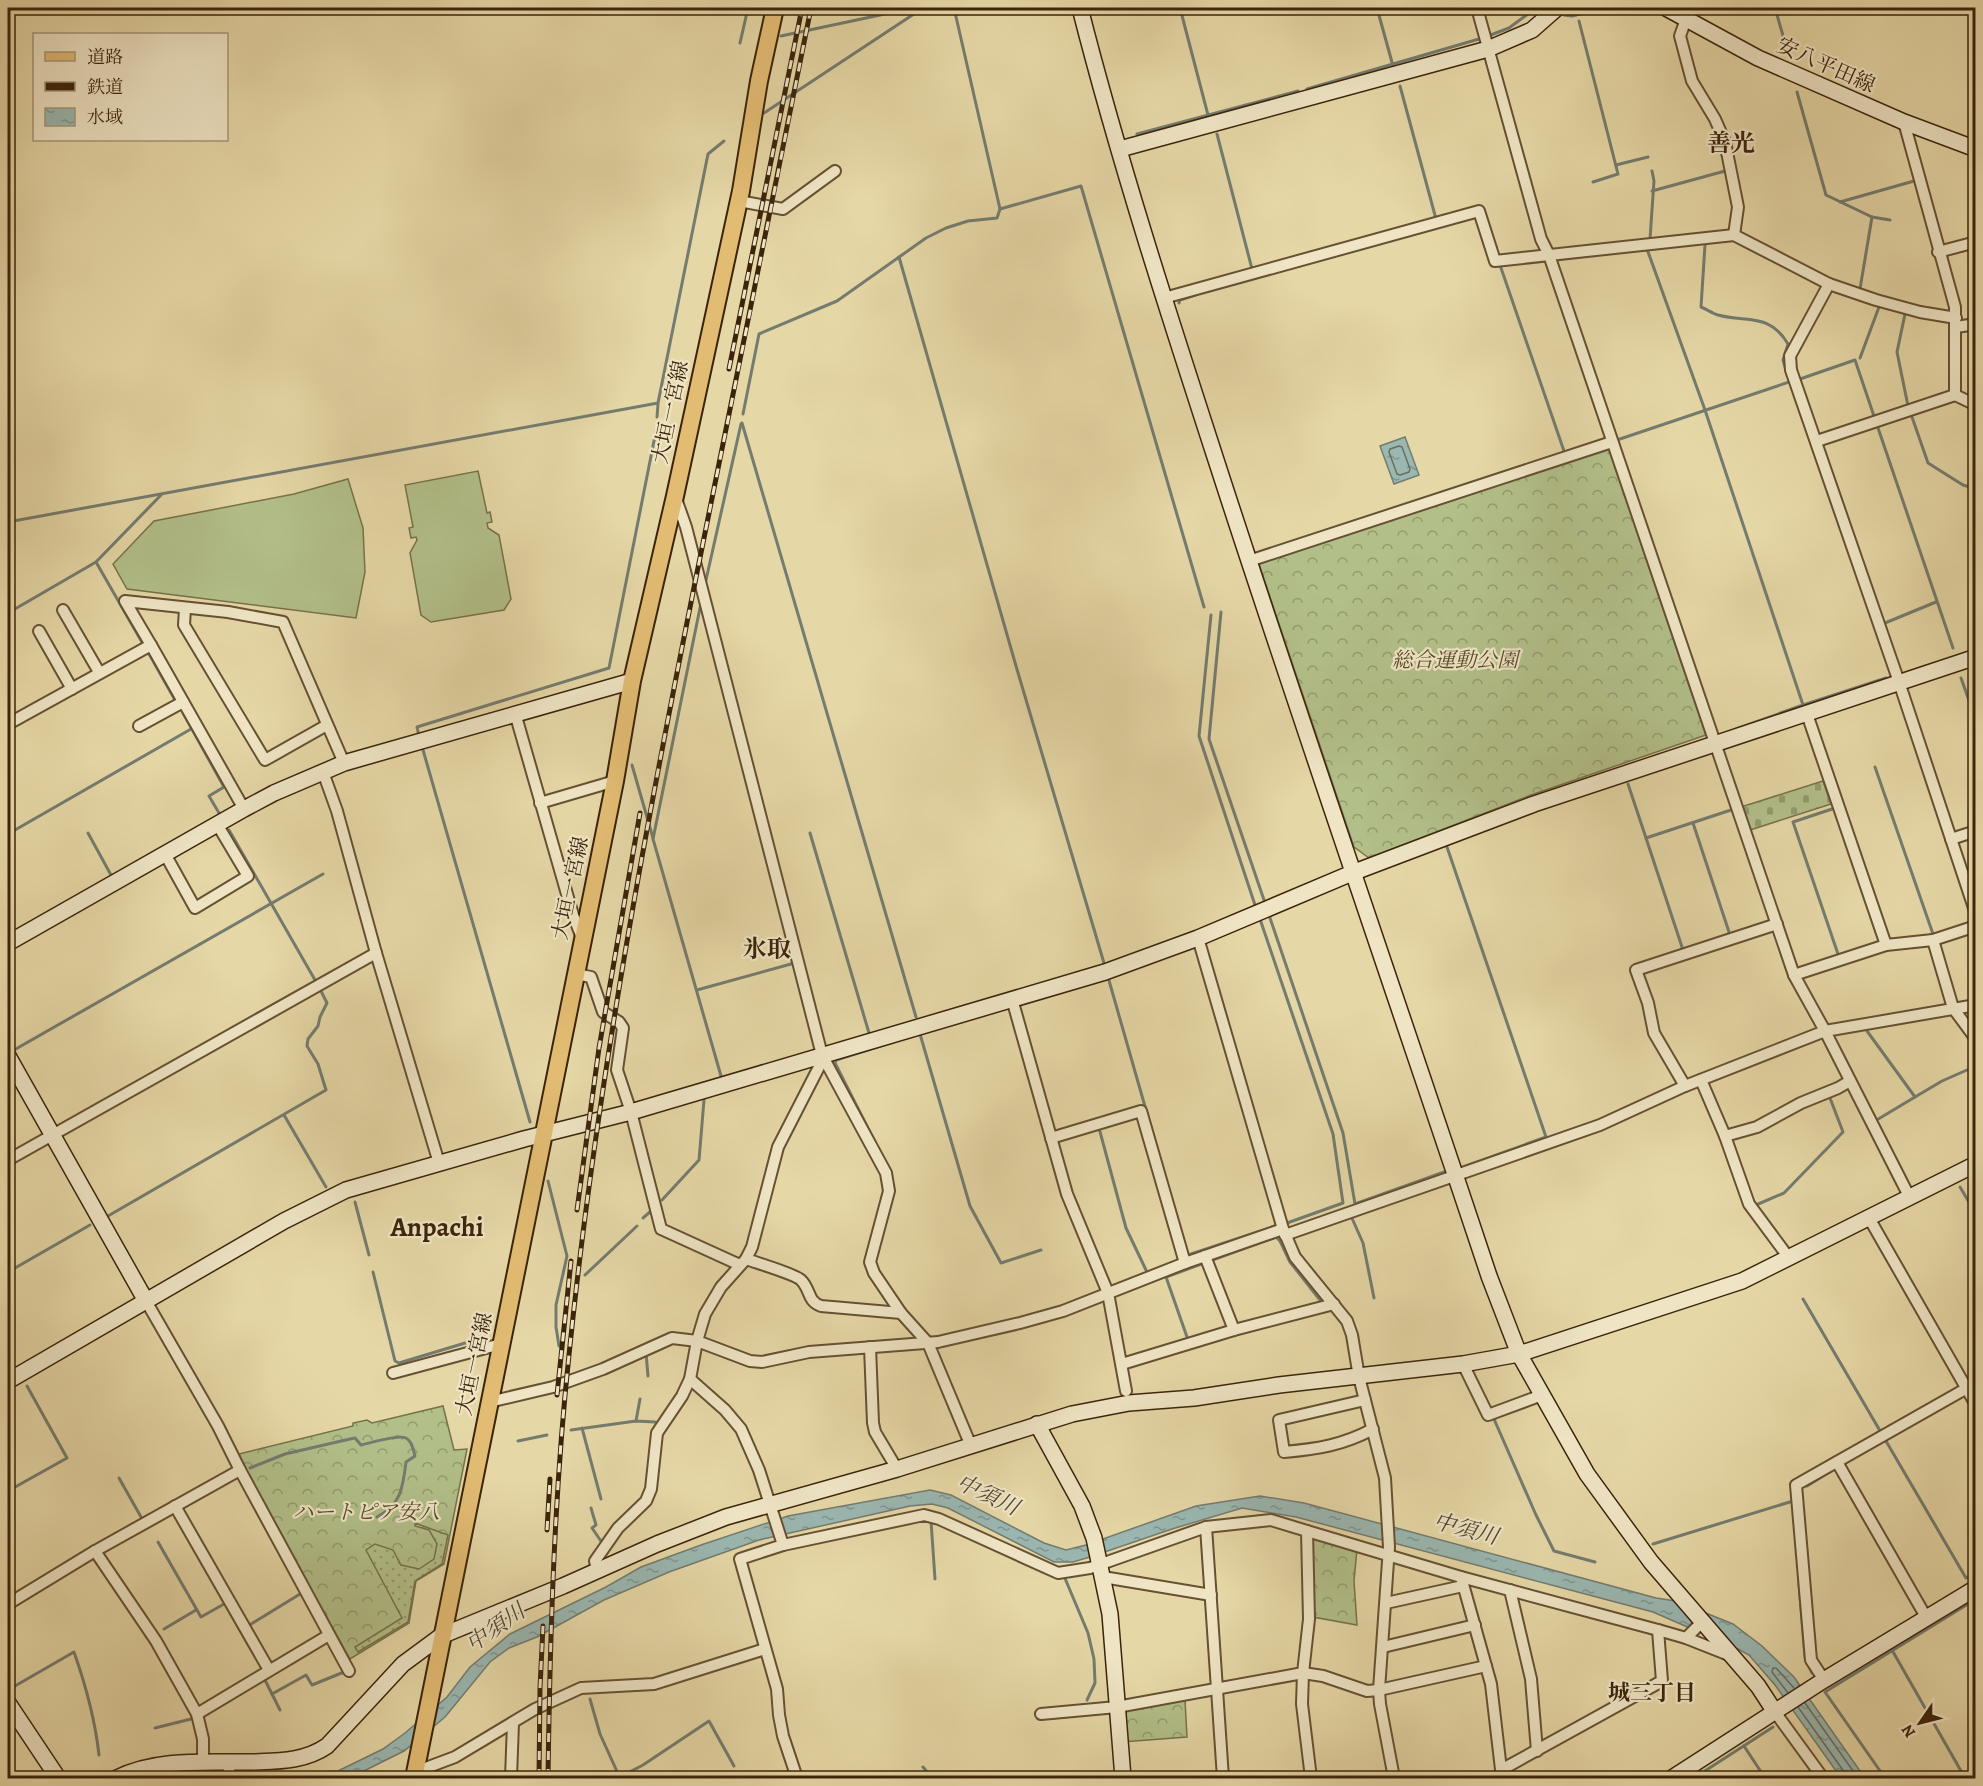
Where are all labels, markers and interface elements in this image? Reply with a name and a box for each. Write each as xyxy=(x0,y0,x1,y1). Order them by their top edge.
street label: 安八平田線 xyxy=(1772,31,1880,99)
legend xyxy=(33,33,228,141)
text: 道路 xyxy=(87,45,123,69)
text: 鉄道 xyxy=(87,75,123,99)
text: 水域 xyxy=(87,105,123,129)
district label: 善光 xyxy=(1707,127,1755,159)
street label: 大垣一宮線 xyxy=(645,358,695,466)
park label: 総合運動公園 xyxy=(1392,646,1521,674)
street label: 大垣一宮線 xyxy=(545,834,595,942)
district label: 氷取 xyxy=(743,933,791,965)
district label: Anpachi xyxy=(389,1209,484,1245)
street label: 大垣一宮線 xyxy=(449,1310,499,1418)
water label: 中須川 xyxy=(951,1467,1026,1523)
park label: ハートピア安八 xyxy=(293,1498,440,1526)
water label: 中須川 xyxy=(1430,1506,1503,1553)
water label: 中須川 xyxy=(460,1595,533,1659)
district label: 城三丁目 xyxy=(1608,1678,1696,1708)
north arrow xyxy=(1890,1693,1950,1753)
text: N xyxy=(1896,1720,1921,1742)

